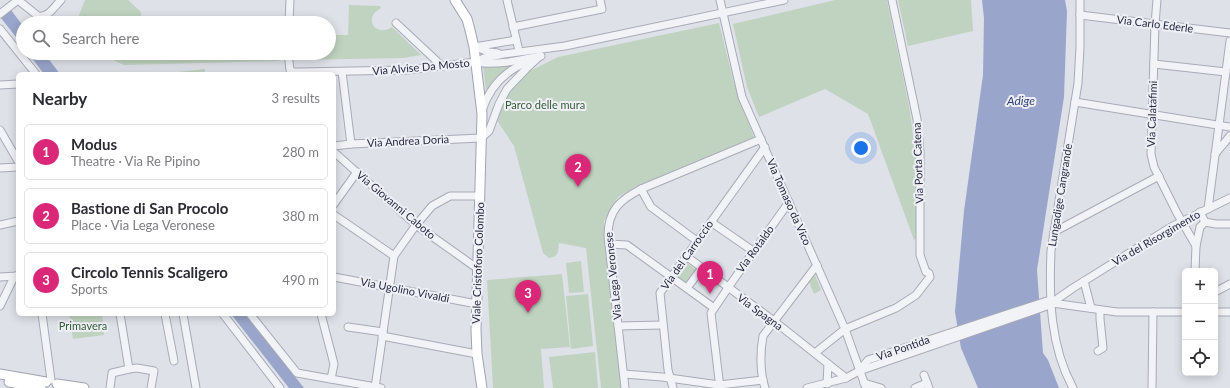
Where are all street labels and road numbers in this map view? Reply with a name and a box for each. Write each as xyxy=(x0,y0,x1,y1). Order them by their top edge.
street label: Via Carlo Ederle xyxy=(1116,12,1194,35)
street label: Via Alvise Da Mosto xyxy=(372,56,470,77)
street label: Via Calatafimi xyxy=(1144,80,1159,147)
street label: Via Porta Catena xyxy=(910,122,925,204)
street label: Via Andrea Doria xyxy=(367,132,449,149)
street label: Lungadige Cangrande xyxy=(1045,142,1074,247)
street label: Via Tomaso da Vico xyxy=(765,157,814,247)
street label: Via Giovanni Caboto xyxy=(354,168,438,241)
street label: Viale Cristoforo Colombo xyxy=(469,202,486,324)
street label: Via del Risorgimento xyxy=(1109,207,1202,268)
street label: Via del Carroccio xyxy=(658,217,715,292)
street label: Via Rotaldo xyxy=(733,222,776,275)
street label: Via Lega Veronese xyxy=(601,231,624,320)
street label: Via Ugolino Vivaldi xyxy=(359,274,451,305)
street label: Via Spagna xyxy=(735,291,786,332)
street label: Via Pontida xyxy=(875,332,931,363)

